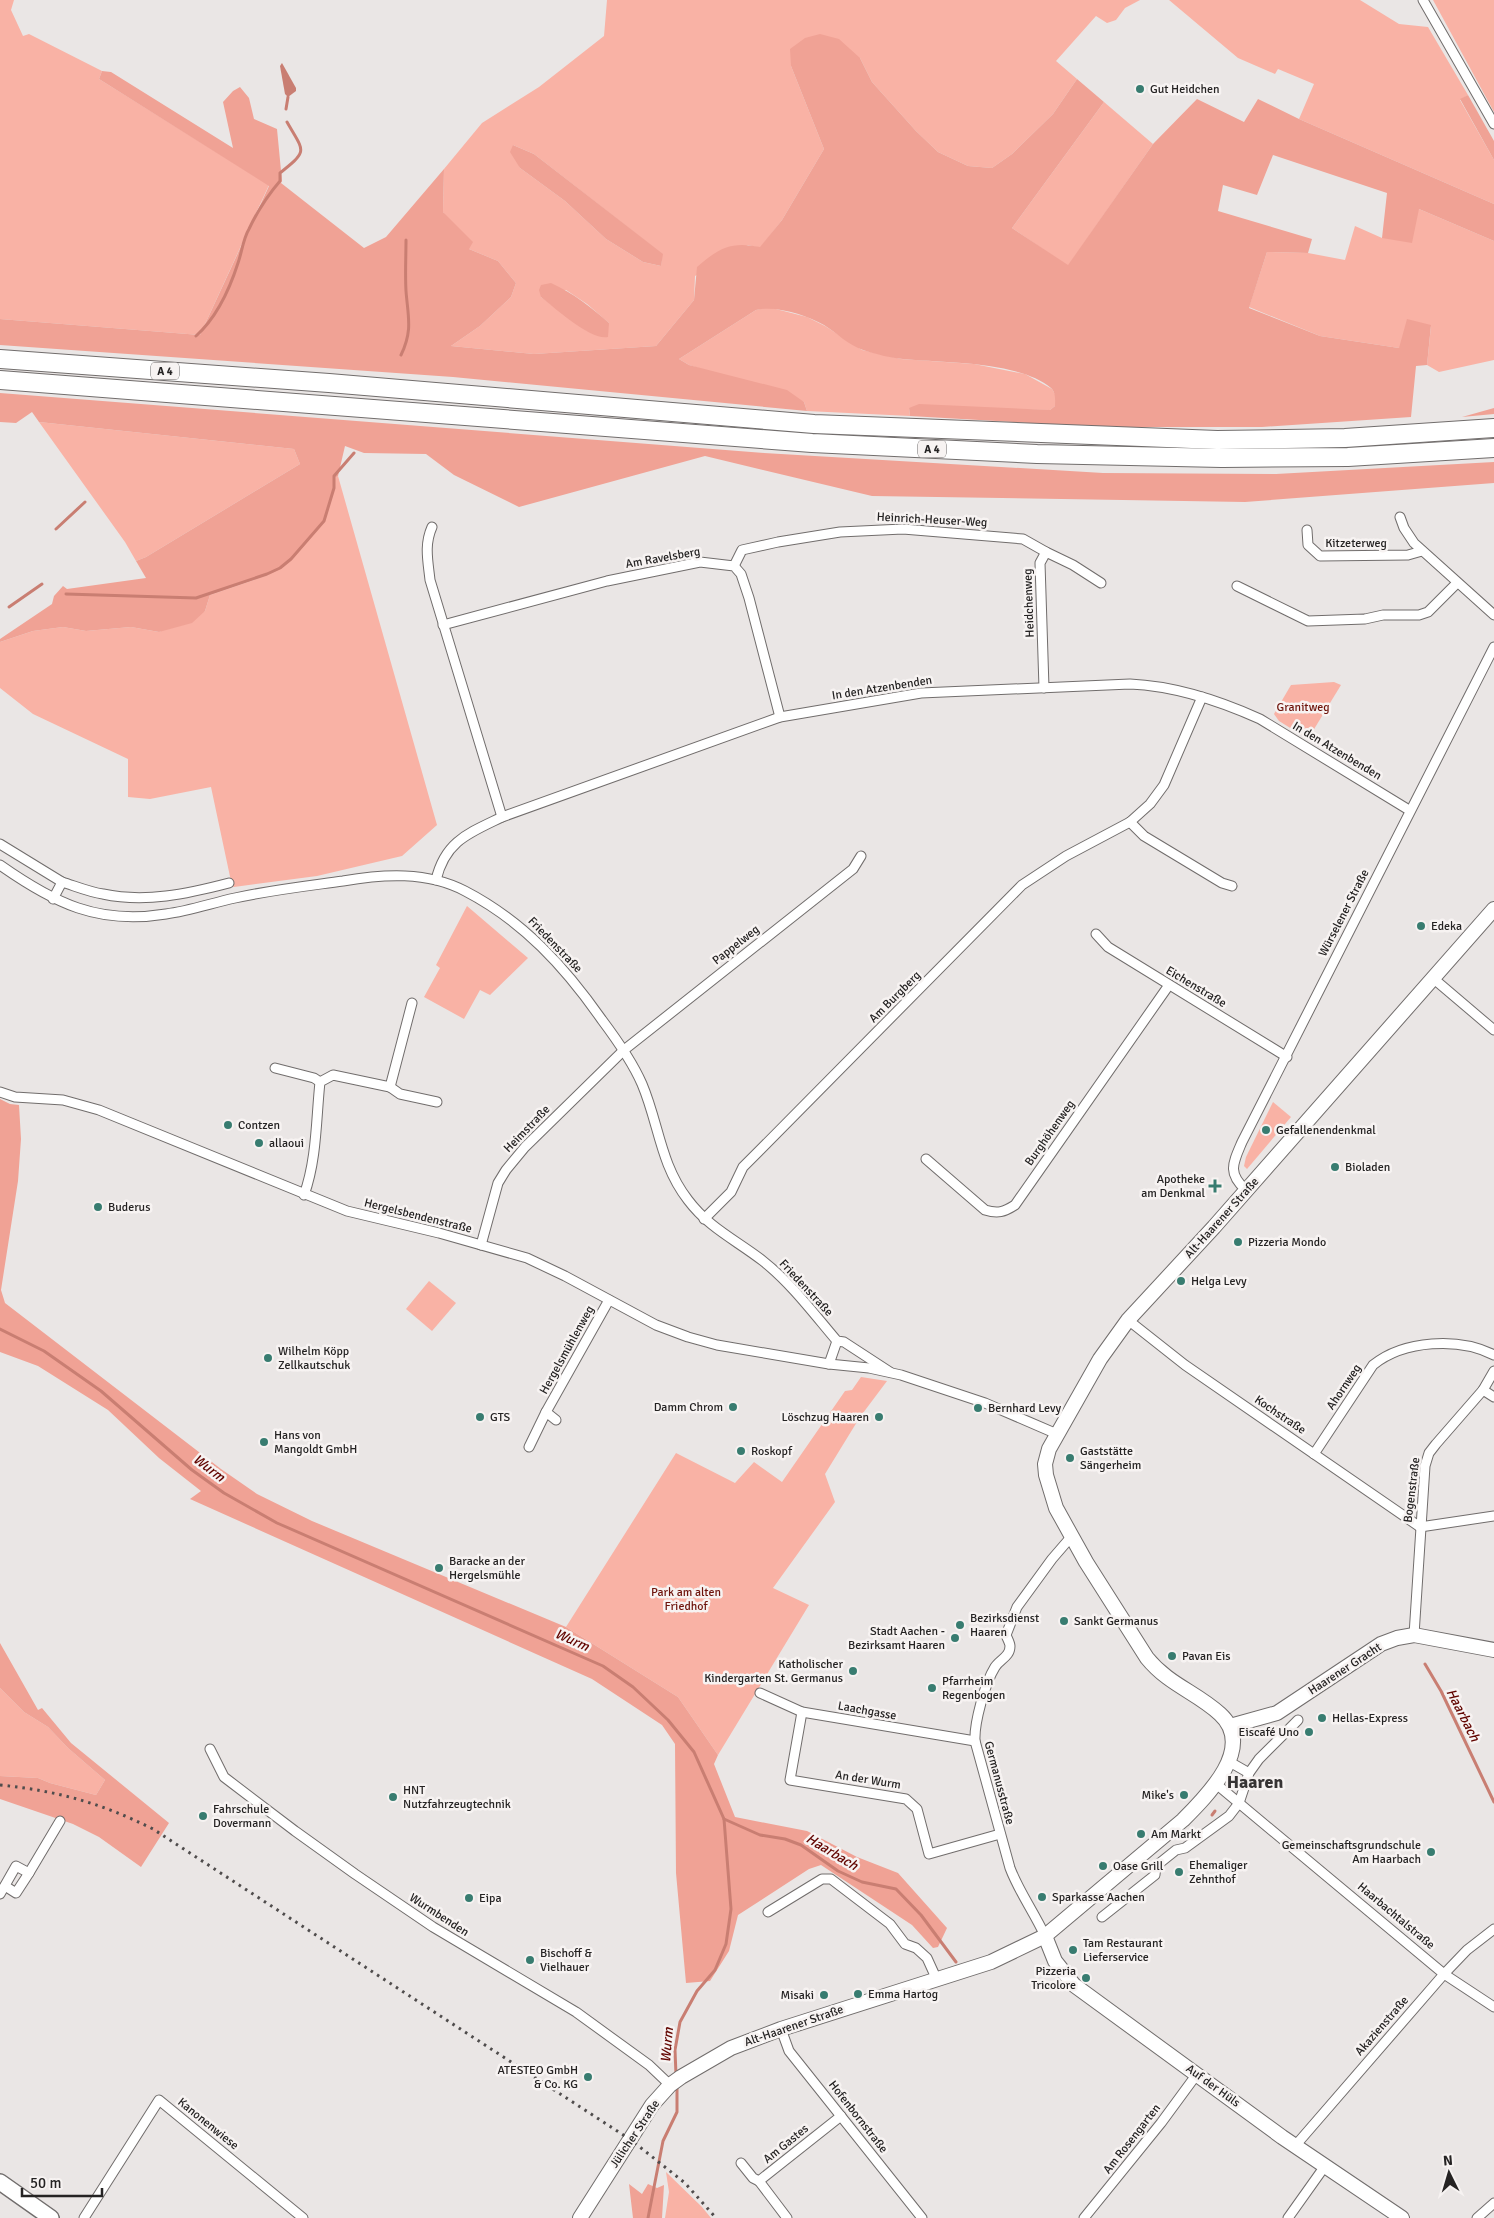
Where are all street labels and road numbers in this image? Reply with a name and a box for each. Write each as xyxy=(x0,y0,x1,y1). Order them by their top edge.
road number: A 4 xyxy=(151,362,179,380)
road number: A 4 xyxy=(918,440,946,458)
street label: Heinrich-Heuser-Weg xyxy=(876,510,988,530)
street label: Kitzeterweg xyxy=(1325,536,1387,551)
street label: Am Ravelsberg xyxy=(624,544,702,572)
street label: Heidchenweg xyxy=(1020,568,1038,638)
street label: In den Atzenbenden xyxy=(831,673,933,703)
street label: In den Atzenbenden xyxy=(1290,718,1384,784)
street label: Würselener Straße xyxy=(1316,867,1372,959)
street label: Friedenstraße xyxy=(525,914,585,976)
street label: Pappelweg xyxy=(709,922,763,968)
street label: Eichenstraße xyxy=(1163,963,1229,1011)
street label: Am Burgberg xyxy=(866,968,924,1026)
street label: Burghöhenweg xyxy=(1022,1097,1078,1169)
street label: Heimstraße xyxy=(501,1102,553,1156)
street label: Alt-Haarener Straße xyxy=(1182,1174,1262,1262)
street label: Hergelsbendenstraße xyxy=(362,1195,474,1237)
street label: Friedenstraße xyxy=(776,1256,836,1320)
street label: Hergelsmühlenweg xyxy=(536,1303,598,1397)
street label: Ahornweg xyxy=(1323,1361,1365,1413)
street label: Kochstraße xyxy=(1251,1392,1309,1438)
street label: Bogenstraße xyxy=(1401,1456,1423,1524)
street label: Haarener Gracht xyxy=(1305,1640,1385,1698)
street label: Laachgasse xyxy=(836,1698,898,1724)
street label: Germanusstraße xyxy=(981,1740,1017,1826)
street label: An der Wurm xyxy=(834,1767,902,1793)
street label: Haarbachtalstraße xyxy=(1354,1879,1438,1953)
street label: Wurmbenden xyxy=(406,1890,472,1940)
street label: Akazienstraße xyxy=(1352,1993,1412,2059)
street label: Alt-Haarener Straße xyxy=(742,2002,846,2050)
street label: Auf der Hüls xyxy=(1183,2061,1243,2111)
street label: Hofenbornstraße xyxy=(825,2078,891,2156)
street label: Kanonenwiese xyxy=(174,2095,242,2153)
street label: Jülicher Straße xyxy=(607,2097,663,2171)
street label: Am Rosengarten xyxy=(1100,2101,1164,2177)
street label: Am Gastes xyxy=(760,2121,812,2167)

